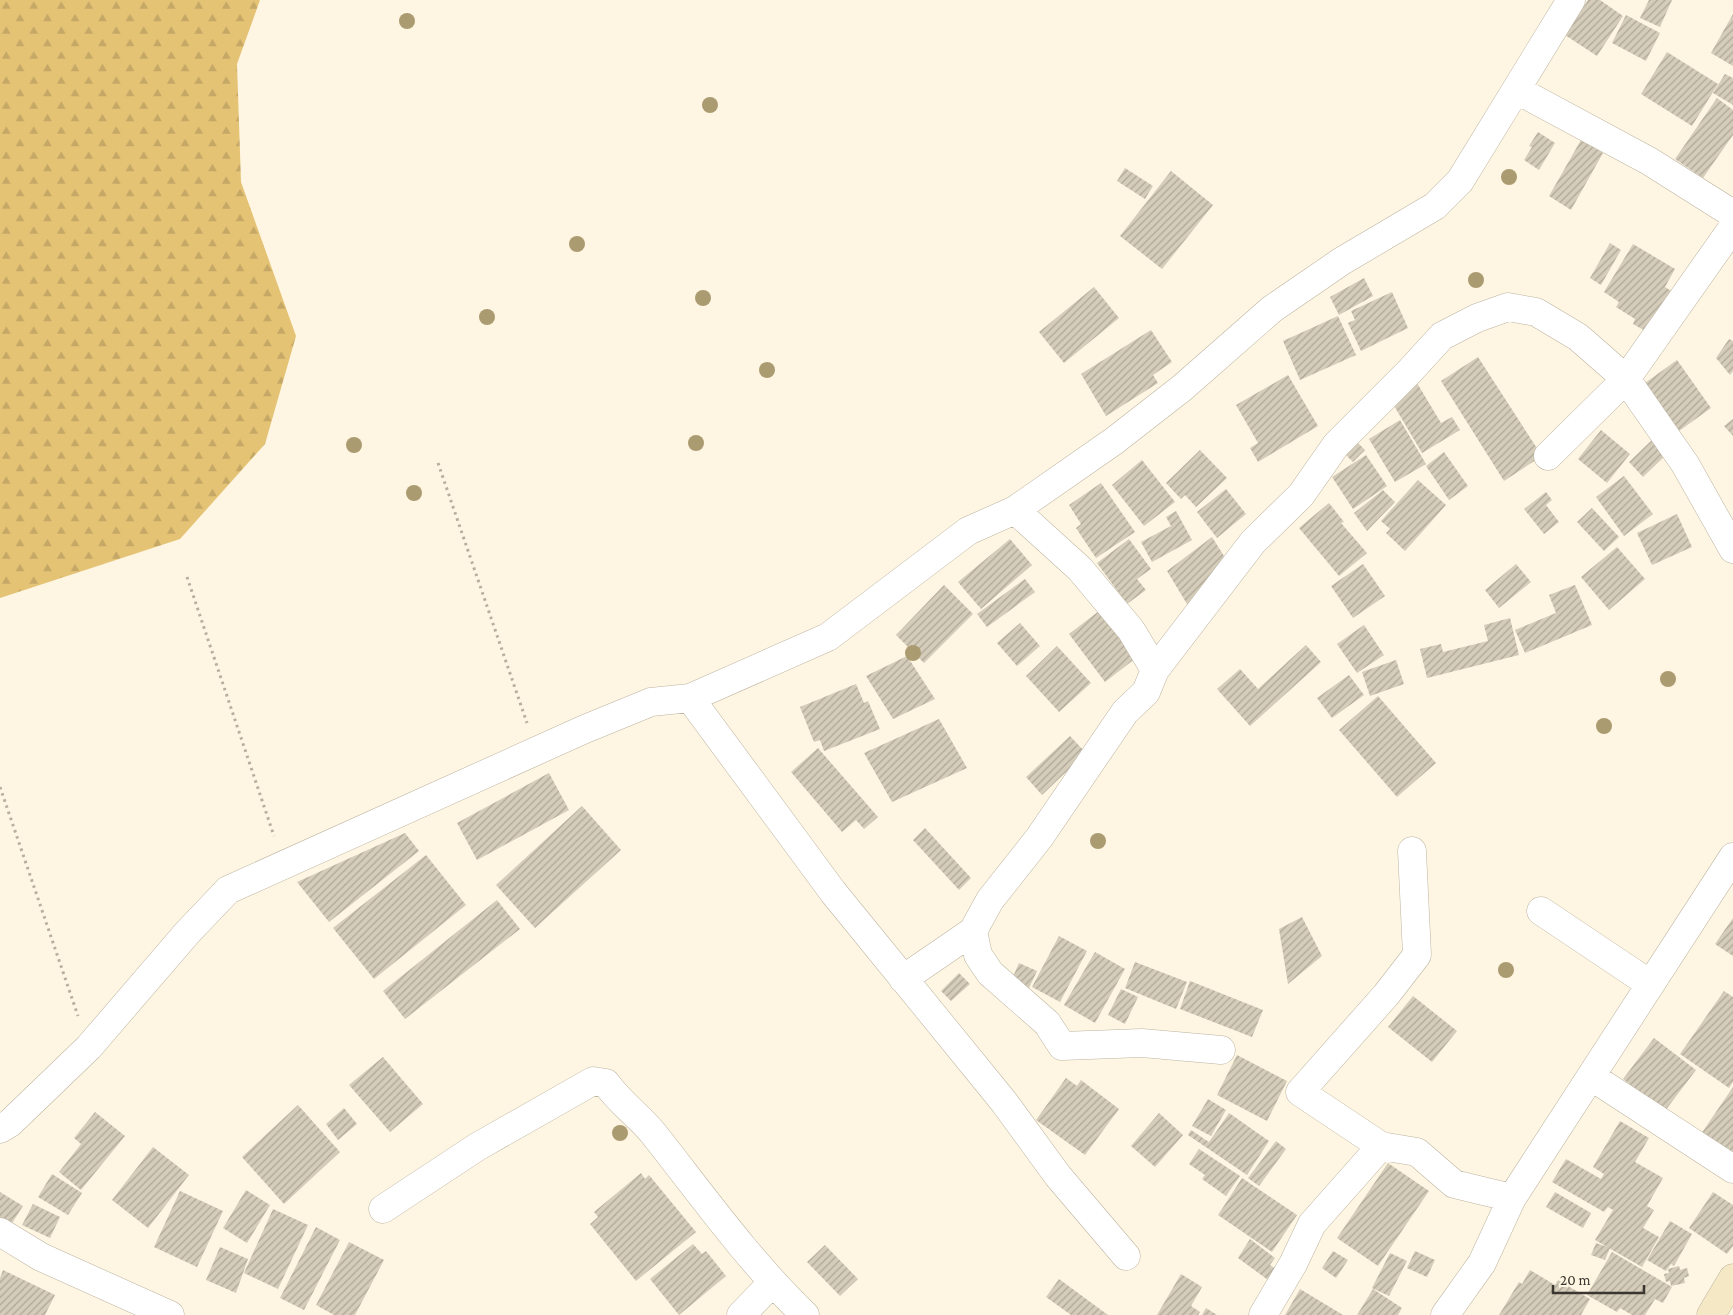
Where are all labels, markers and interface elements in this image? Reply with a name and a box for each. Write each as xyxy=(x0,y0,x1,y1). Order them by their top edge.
scale bar xyxy=(1553,1262,1644,1294)
text: 20 m xyxy=(1560,1272,1591,1288)

